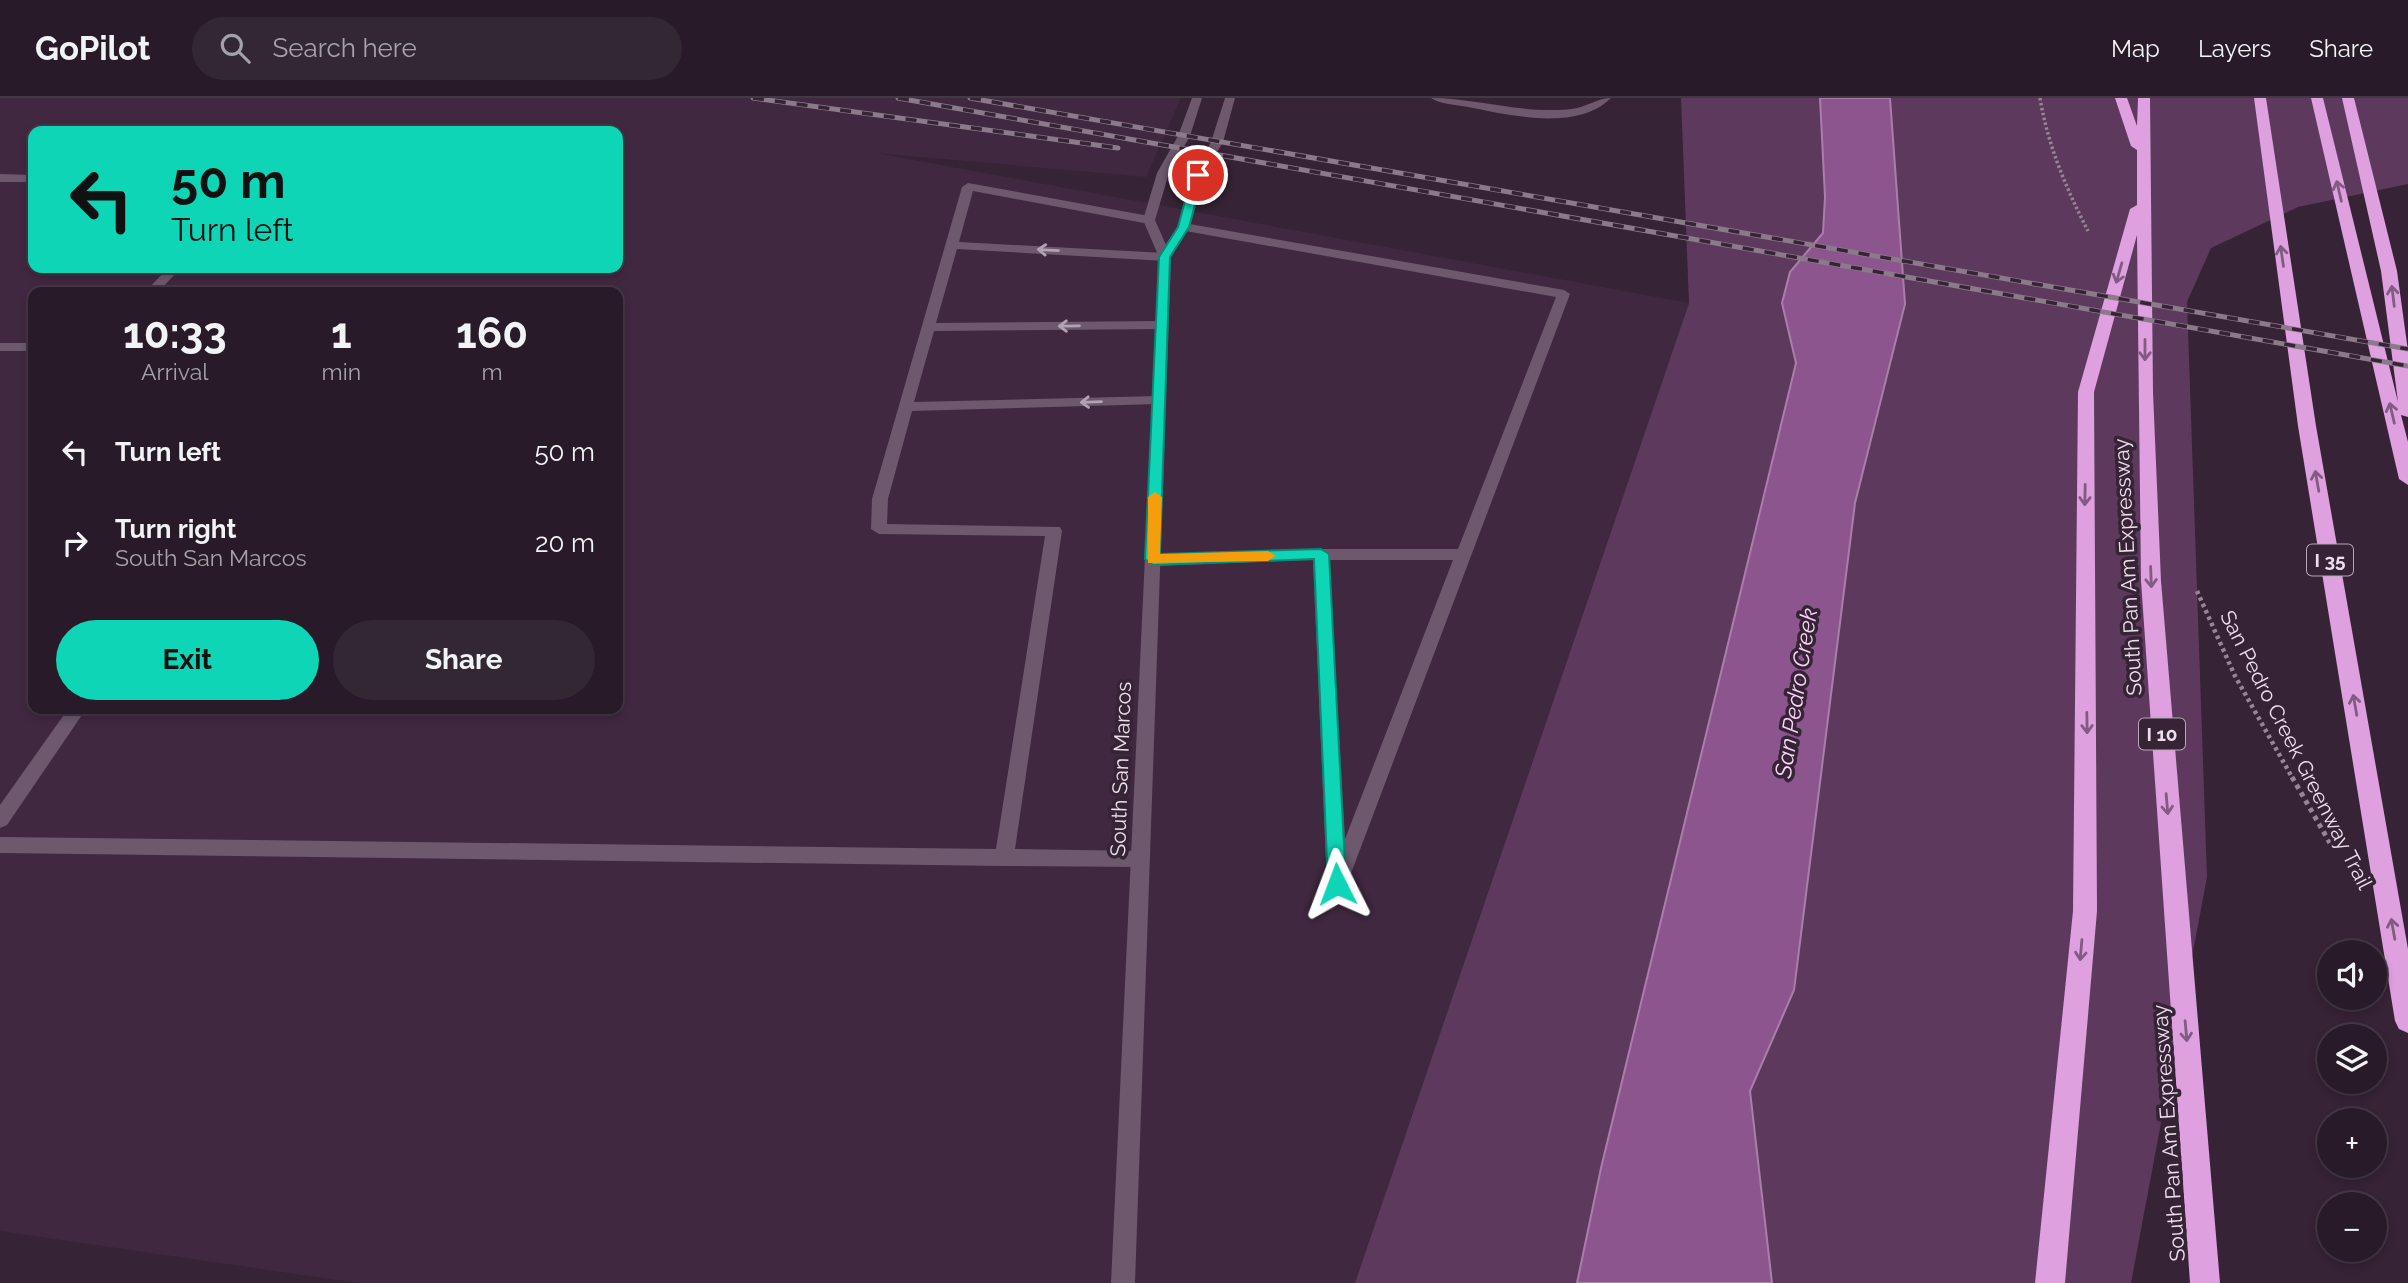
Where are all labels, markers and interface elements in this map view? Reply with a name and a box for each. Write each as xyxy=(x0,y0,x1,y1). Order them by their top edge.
search box xyxy=(192,17,682,80)
text: GoPilot xyxy=(35,29,150,68)
icon: search xyxy=(216,29,254,67)
text: Search here xyxy=(272,33,417,63)
text: Map xyxy=(2111,34,2160,63)
text: Layers xyxy=(2198,34,2271,63)
text: Share xyxy=(2309,34,2373,63)
pin xyxy=(1168,145,1228,205)
text: 50 m xyxy=(171,152,286,209)
icon: left xyxy=(56,154,147,245)
icon: arrive xyxy=(1179,156,1217,194)
one-way arrow xyxy=(2332,181,2345,203)
text: Turn left xyxy=(171,211,293,248)
one-way arrow xyxy=(1037,243,1059,256)
one-way arrow xyxy=(2275,245,2288,268)
one-way arrow xyxy=(2112,261,2125,283)
one-way arrow xyxy=(2386,285,2399,308)
text: 10:33 xyxy=(123,309,227,358)
text: 1 xyxy=(331,309,352,358)
text: 160 xyxy=(456,309,528,358)
one-way arrow xyxy=(1058,319,1081,332)
one-way arrow xyxy=(2138,338,2152,361)
text: Arrival xyxy=(141,358,209,385)
text: min xyxy=(322,358,361,385)
text: m xyxy=(481,358,503,385)
one-way arrow xyxy=(1079,396,1102,409)
one-way arrow xyxy=(2385,402,2398,425)
icon: left xyxy=(56,433,94,471)
text: Turn left xyxy=(115,437,221,467)
text: 50 m xyxy=(534,437,595,467)
street label: South Pan Am Expressway xyxy=(2108,438,2147,696)
one-way arrow xyxy=(2310,470,2323,493)
one-way arrow xyxy=(2078,484,2092,507)
text: Turn right xyxy=(115,514,236,544)
icon: right xyxy=(56,524,94,562)
text: 20 m xyxy=(535,528,595,558)
text: South San Marcos xyxy=(115,544,307,571)
road number: I 35 xyxy=(2307,544,2353,575)
one-way arrow xyxy=(2144,565,2157,588)
water label: San Pedro Creek xyxy=(1769,606,1822,781)
street label: San Pedro Creek Greenway Trail xyxy=(2215,606,2378,894)
button: Exit xyxy=(56,620,319,700)
button: Share xyxy=(333,620,595,700)
street label: South San Marcos xyxy=(1105,681,1136,857)
one-way arrow xyxy=(2348,694,2361,717)
one-way arrow xyxy=(2080,711,2093,734)
road number: I 10 xyxy=(2139,719,2185,750)
one-way arrow xyxy=(2161,792,2174,815)
position arrow xyxy=(1300,847,1374,921)
one-way arrow xyxy=(2385,918,2399,941)
one-way arrow xyxy=(2074,938,2087,961)
map controls xyxy=(2317,940,2387,1262)
button: sound xyxy=(2317,940,2387,1010)
street label: South Pan Am Expressway xyxy=(2147,1004,2190,1262)
one-way arrow xyxy=(2180,1019,2193,1041)
button: layers xyxy=(2317,1024,2387,1094)
button: + xyxy=(2317,1108,2387,1178)
button: − xyxy=(2317,1192,2387,1262)

